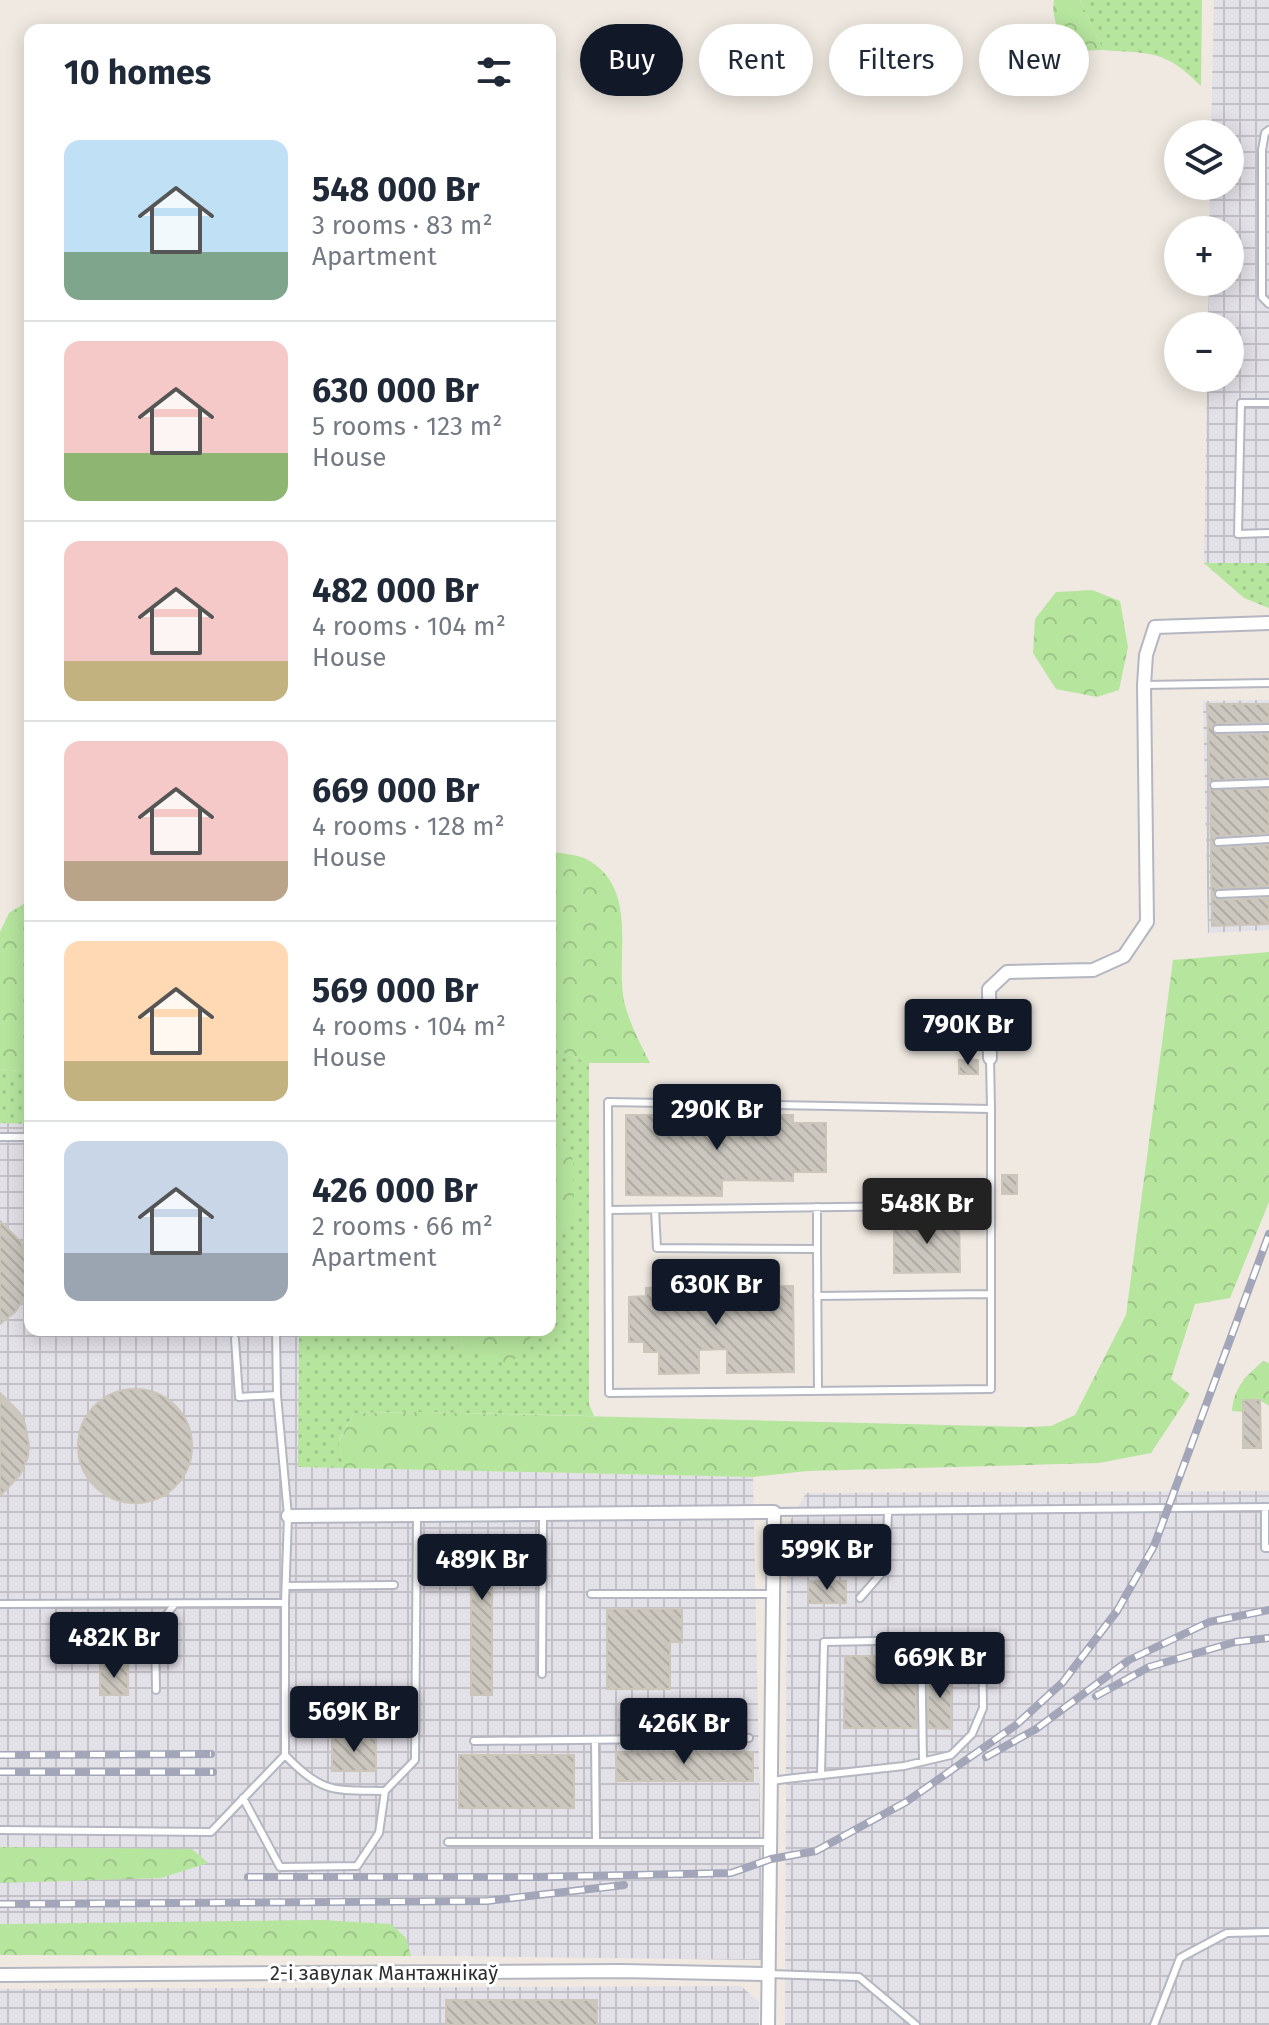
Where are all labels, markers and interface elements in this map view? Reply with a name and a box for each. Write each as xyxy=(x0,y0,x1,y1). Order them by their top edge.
chip: Buy xyxy=(580,24,683,96)
chip: Rent xyxy=(699,24,813,96)
chip: Filters xyxy=(829,24,963,96)
chip: New xyxy=(979,24,1089,96)
icon: filters xyxy=(472,50,516,94)
text: 10 homes xyxy=(64,52,211,93)
map controls xyxy=(1164,120,1244,392)
button: layers xyxy=(1164,120,1244,200)
text: 548 000 Br xyxy=(312,169,480,210)
icon: home xyxy=(128,172,224,268)
text: 3 rooms · 83 m² xyxy=(312,210,493,241)
button: + xyxy=(1164,216,1244,296)
text: Apartment xyxy=(312,241,437,272)
button: − xyxy=(1164,312,1244,392)
text: 630 000 Br xyxy=(312,370,479,411)
icon: home xyxy=(128,373,224,469)
text: 5 rooms · 123 m² xyxy=(312,411,502,442)
text: House xyxy=(312,442,386,473)
text: 482 000 Br xyxy=(312,570,479,611)
icon: home xyxy=(128,573,224,669)
text: 4 rooms · 104 m² xyxy=(312,611,506,642)
text: House xyxy=(312,642,386,673)
text: 669 000 Br xyxy=(312,770,479,811)
icon: home xyxy=(128,773,224,869)
text: 4 rooms · 128 m² xyxy=(312,811,505,842)
text: House xyxy=(312,842,386,873)
text: 569 000 Br xyxy=(312,970,478,1011)
icon: home xyxy=(128,973,224,1069)
pin: 790K Br xyxy=(894,999,1042,1067)
text: 790K Br xyxy=(923,1009,1013,1040)
text: 4 rooms · 104 m² xyxy=(312,1011,506,1042)
text: House xyxy=(312,1042,386,1073)
pin: 290K Br xyxy=(643,1084,791,1152)
text: 290K Br xyxy=(671,1094,763,1125)
text: 426 000 Br xyxy=(312,1170,478,1211)
icon: home xyxy=(128,1173,224,1269)
pin: 548K Br xyxy=(853,1178,1001,1246)
text: 548K Br xyxy=(881,1188,973,1219)
text: 2 rooms · 66 m² xyxy=(312,1211,493,1242)
text: Apartment xyxy=(312,1242,437,1273)
pin: 630K Br xyxy=(642,1259,790,1327)
text: 630K Br xyxy=(670,1269,762,1300)
pin: 599K Br xyxy=(753,1524,901,1592)
pin: 489K Br xyxy=(408,1534,556,1602)
text: 599K Br xyxy=(781,1534,873,1565)
text: 489K Br xyxy=(435,1544,529,1575)
pin: 482K Br xyxy=(40,1612,188,1680)
text: 482K Br xyxy=(68,1622,160,1653)
pin: 669K Br xyxy=(866,1632,1014,1700)
text: 669K Br xyxy=(894,1642,986,1673)
pin: 569K Br xyxy=(280,1686,428,1754)
text: 569K Br xyxy=(308,1696,400,1727)
pin: 426K Br xyxy=(610,1698,758,1766)
text: 426K Br xyxy=(638,1708,730,1739)
street label: 2-і завулак Мантажнікаў xyxy=(270,1961,498,1985)

